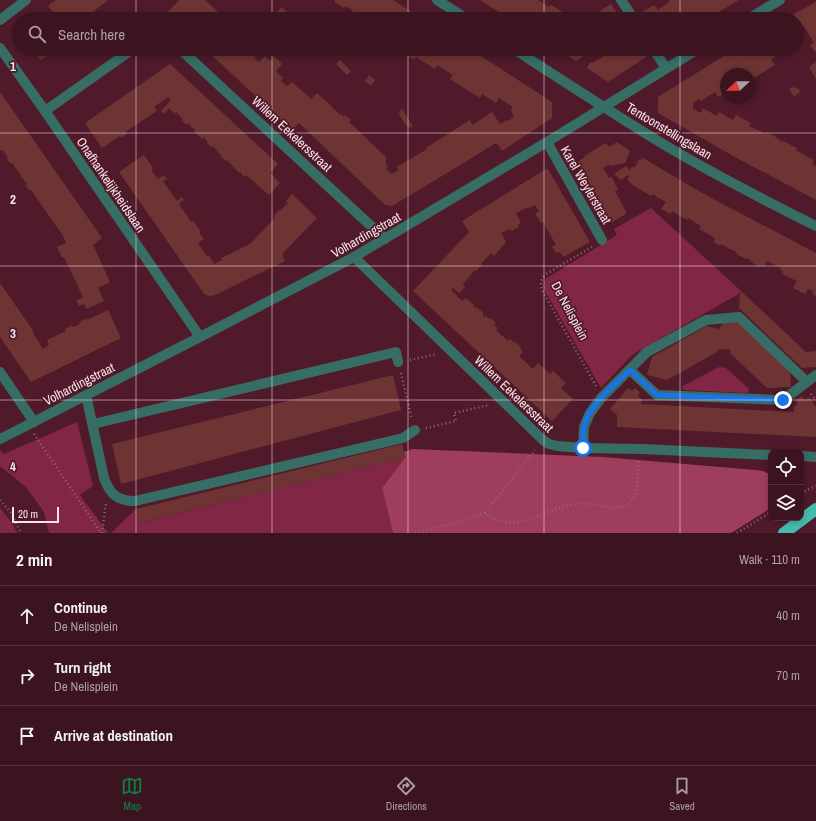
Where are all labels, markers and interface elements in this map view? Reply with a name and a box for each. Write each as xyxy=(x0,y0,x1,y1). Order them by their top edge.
search box xyxy=(12,12,804,56)
icon: search xyxy=(26,23,48,45)
text: Search here xyxy=(58,24,125,45)
text: 1 xyxy=(10,58,16,75)
north arrow xyxy=(720,68,756,104)
street label: Willem Eekelersstraat xyxy=(248,92,336,176)
street label: Tentoonstellingslaan xyxy=(623,99,715,163)
street label: Onafhankelijkheidslaan xyxy=(73,134,149,236)
street label: Karel Weylerstraat xyxy=(557,143,615,227)
text: 2 xyxy=(10,191,16,208)
street label: Volhardingstraat xyxy=(328,208,404,262)
street label: De Nelisplein xyxy=(547,279,593,343)
text: 3 xyxy=(10,325,16,342)
street label: Willem Eekelersstraat xyxy=(471,352,557,436)
street label: Volhardingstraat xyxy=(41,359,117,409)
route end xyxy=(774,391,792,409)
route start xyxy=(574,439,592,457)
map controls xyxy=(768,449,804,521)
button: locate xyxy=(768,449,804,485)
text: 4 xyxy=(10,458,16,475)
button: layers xyxy=(768,485,804,521)
scale bar xyxy=(12,505,59,524)
text: 20 m xyxy=(18,507,38,521)
text: 2 min xyxy=(16,548,52,571)
text: Walk · 110 m xyxy=(739,551,800,568)
text: Continue xyxy=(54,597,107,618)
icon: ahead xyxy=(16,605,38,627)
text: 40 m xyxy=(776,607,800,624)
text: De Nelisplein xyxy=(54,618,118,635)
text: Turn right xyxy=(54,657,111,678)
icon: right xyxy=(16,665,38,687)
text: 70 m xyxy=(776,667,800,684)
text: De Nelisplein xyxy=(54,678,118,695)
icon: arrive xyxy=(16,725,38,747)
text: Arrive at destination xyxy=(54,725,173,746)
tab: Map xyxy=(121,775,143,813)
tab: Directions xyxy=(386,775,427,813)
tab: Saved xyxy=(669,775,695,813)

